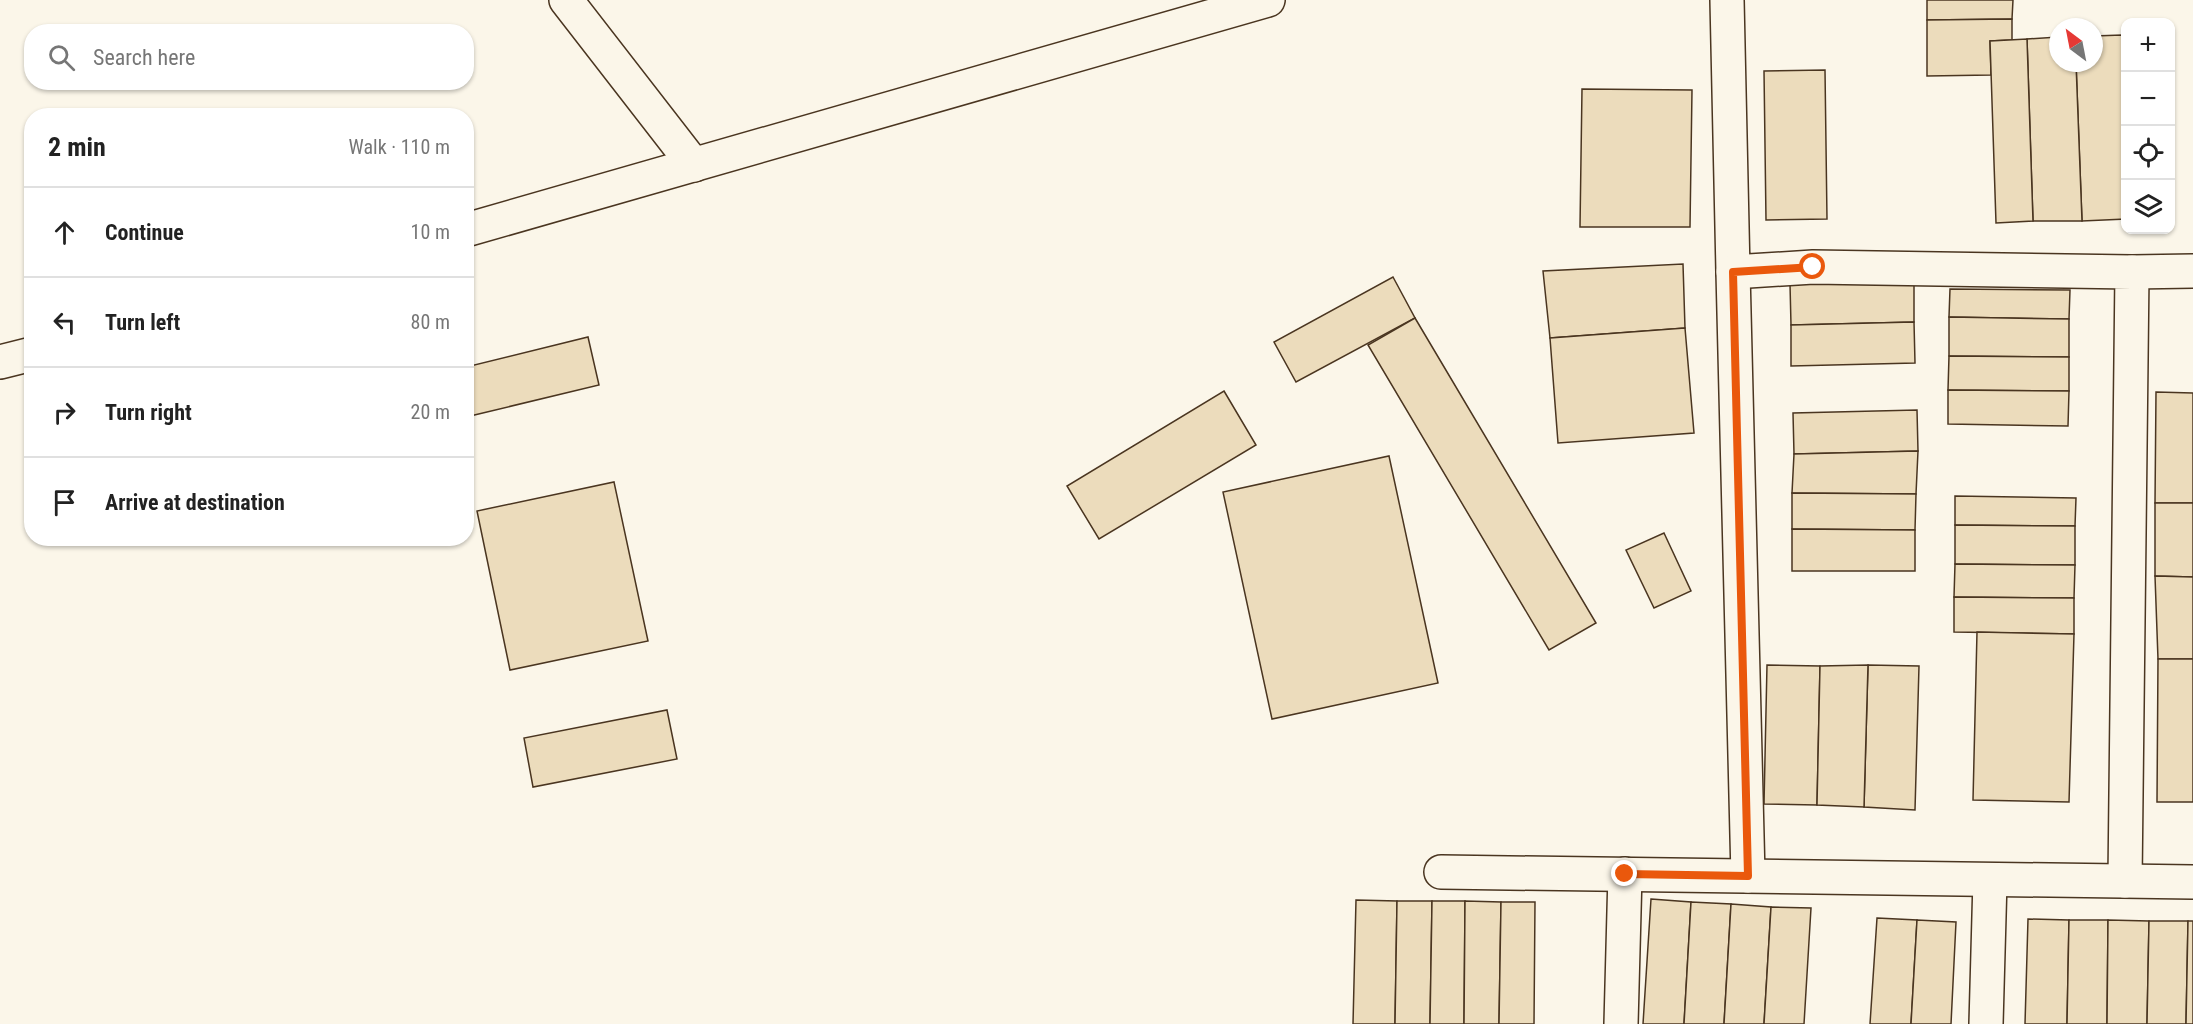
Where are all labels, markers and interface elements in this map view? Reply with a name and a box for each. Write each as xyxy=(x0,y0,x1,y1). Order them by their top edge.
north arrow xyxy=(2049,18,2103,72)
map controls xyxy=(2121,18,2175,234)
button: + xyxy=(2121,18,2175,72)
search box xyxy=(24,24,474,90)
icon: search xyxy=(45,41,78,74)
text: Search here xyxy=(93,45,195,70)
button: − xyxy=(2121,72,2175,126)
button: locate xyxy=(2121,126,2175,180)
text: 2 min xyxy=(48,132,106,162)
text: Walk · 110 m xyxy=(349,135,450,159)
button: layers xyxy=(2121,180,2175,234)
icon: ahead xyxy=(48,216,81,249)
text: Continue xyxy=(105,220,184,245)
text: 10 m xyxy=(411,220,450,244)
route start xyxy=(1799,253,1825,279)
icon: left xyxy=(48,306,81,339)
text: Turn left xyxy=(105,310,180,335)
text: 80 m xyxy=(411,310,450,334)
icon: right xyxy=(48,396,81,429)
text: Turn right xyxy=(105,400,192,425)
text: 20 m xyxy=(411,400,450,424)
icon: arrive xyxy=(48,486,81,519)
text: Arrive at destination xyxy=(105,490,285,515)
route end xyxy=(1611,860,1637,886)

